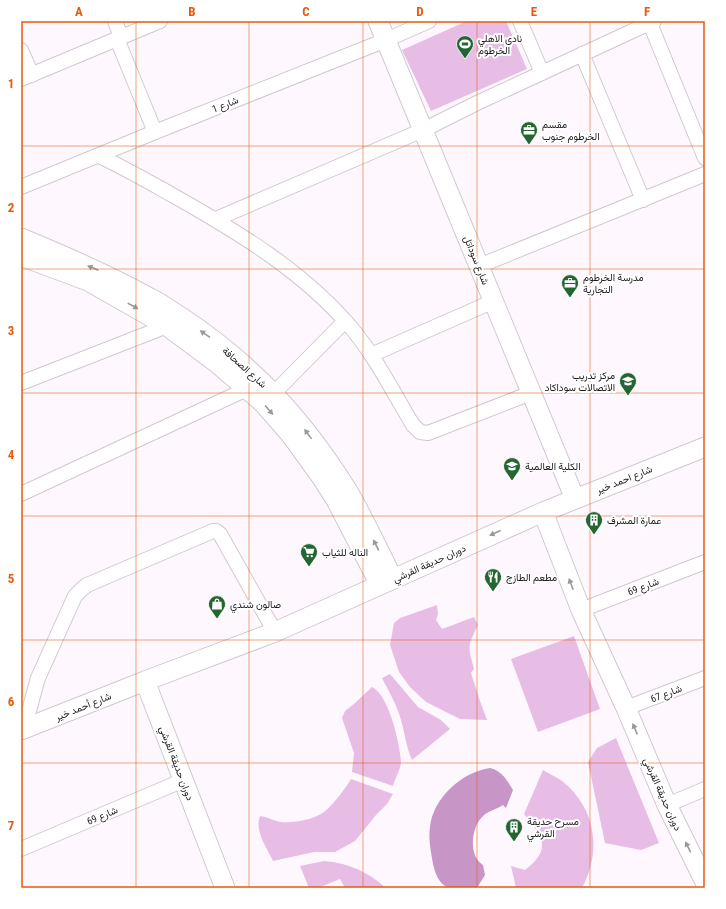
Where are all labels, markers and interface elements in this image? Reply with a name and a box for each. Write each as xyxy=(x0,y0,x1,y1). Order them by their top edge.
text: A xyxy=(75,4,83,19)
text: B xyxy=(188,4,196,19)
text: C xyxy=(302,4,310,19)
text: D xyxy=(416,4,424,19)
text: E xyxy=(531,4,538,19)
text: F xyxy=(644,4,650,19)
place label: نادي الاهلي الخرطوم xyxy=(478,33,522,57)
sports icon: نادي الاهلي الخرطوم xyxy=(455,34,475,59)
text: 1 xyxy=(8,76,14,91)
street label: شارع 1 xyxy=(210,94,240,116)
place label: مقسم الخرطوم جنوب xyxy=(542,119,600,143)
office icon: مقسم الخرطوم جنوب xyxy=(519,120,539,145)
text: 2 xyxy=(8,200,15,215)
street label: شارع سوداتل xyxy=(461,234,491,287)
one-way arrow xyxy=(87,265,99,272)
place label: مدرسة الخرطوم التجارية xyxy=(583,272,644,296)
office icon: مدرسة الخرطوم التجارية xyxy=(560,273,580,298)
one-way arrow xyxy=(127,303,139,310)
text: 3 xyxy=(8,323,14,338)
one-way arrow xyxy=(200,330,210,338)
street label: شارع الصحافة xyxy=(220,345,269,391)
place label: مركز تدريب الاتصالات سوداكاد xyxy=(545,370,615,394)
school or university icon: مركز تدريب الاتصالات سوداكاد xyxy=(618,371,638,396)
one-way arrow xyxy=(265,405,274,415)
one-way arrow xyxy=(304,429,312,439)
text: 4 xyxy=(8,447,15,462)
school or university icon: الكلية العالمية xyxy=(502,456,522,481)
place label: الكلية العالمية xyxy=(525,461,581,473)
street label: شارع احمد خير xyxy=(594,463,654,497)
building icon: عمارة المشرف xyxy=(584,510,604,535)
place label: عمارة المشرف xyxy=(607,515,661,527)
one-way arrow xyxy=(490,530,501,536)
one-way arrow xyxy=(372,539,379,550)
supermarket icon: الناله للثياب xyxy=(299,542,319,567)
street label: دوران حديقة القرشي xyxy=(391,542,469,587)
place label: الناله للثياب xyxy=(322,547,368,559)
restaurant icon: مطعم الطازج xyxy=(483,567,503,592)
text: 5 xyxy=(8,571,15,586)
place label: مطعم الطازج xyxy=(506,572,557,584)
street label: شارع 69 xyxy=(626,576,661,598)
one-way arrow xyxy=(568,578,574,590)
shop icon: صالون شندي xyxy=(207,594,227,619)
place label: صالون شندي xyxy=(230,599,281,613)
street label: شارع 67 xyxy=(649,683,684,705)
street label: شارع أحمد خير xyxy=(53,690,113,724)
text: 6 xyxy=(8,694,15,709)
one-way arrow xyxy=(631,722,637,734)
street label: دوران حديقة القرشي xyxy=(155,725,196,803)
street label: دوران حديقة القرشي xyxy=(639,756,684,834)
street label: شارع 69 xyxy=(85,804,120,828)
place label: مسرح حديقة القرشي xyxy=(527,816,579,842)
building icon: مسرح حديقة القرشي xyxy=(504,817,524,842)
text: 7 xyxy=(8,818,15,833)
one-way arrow xyxy=(685,842,691,853)

